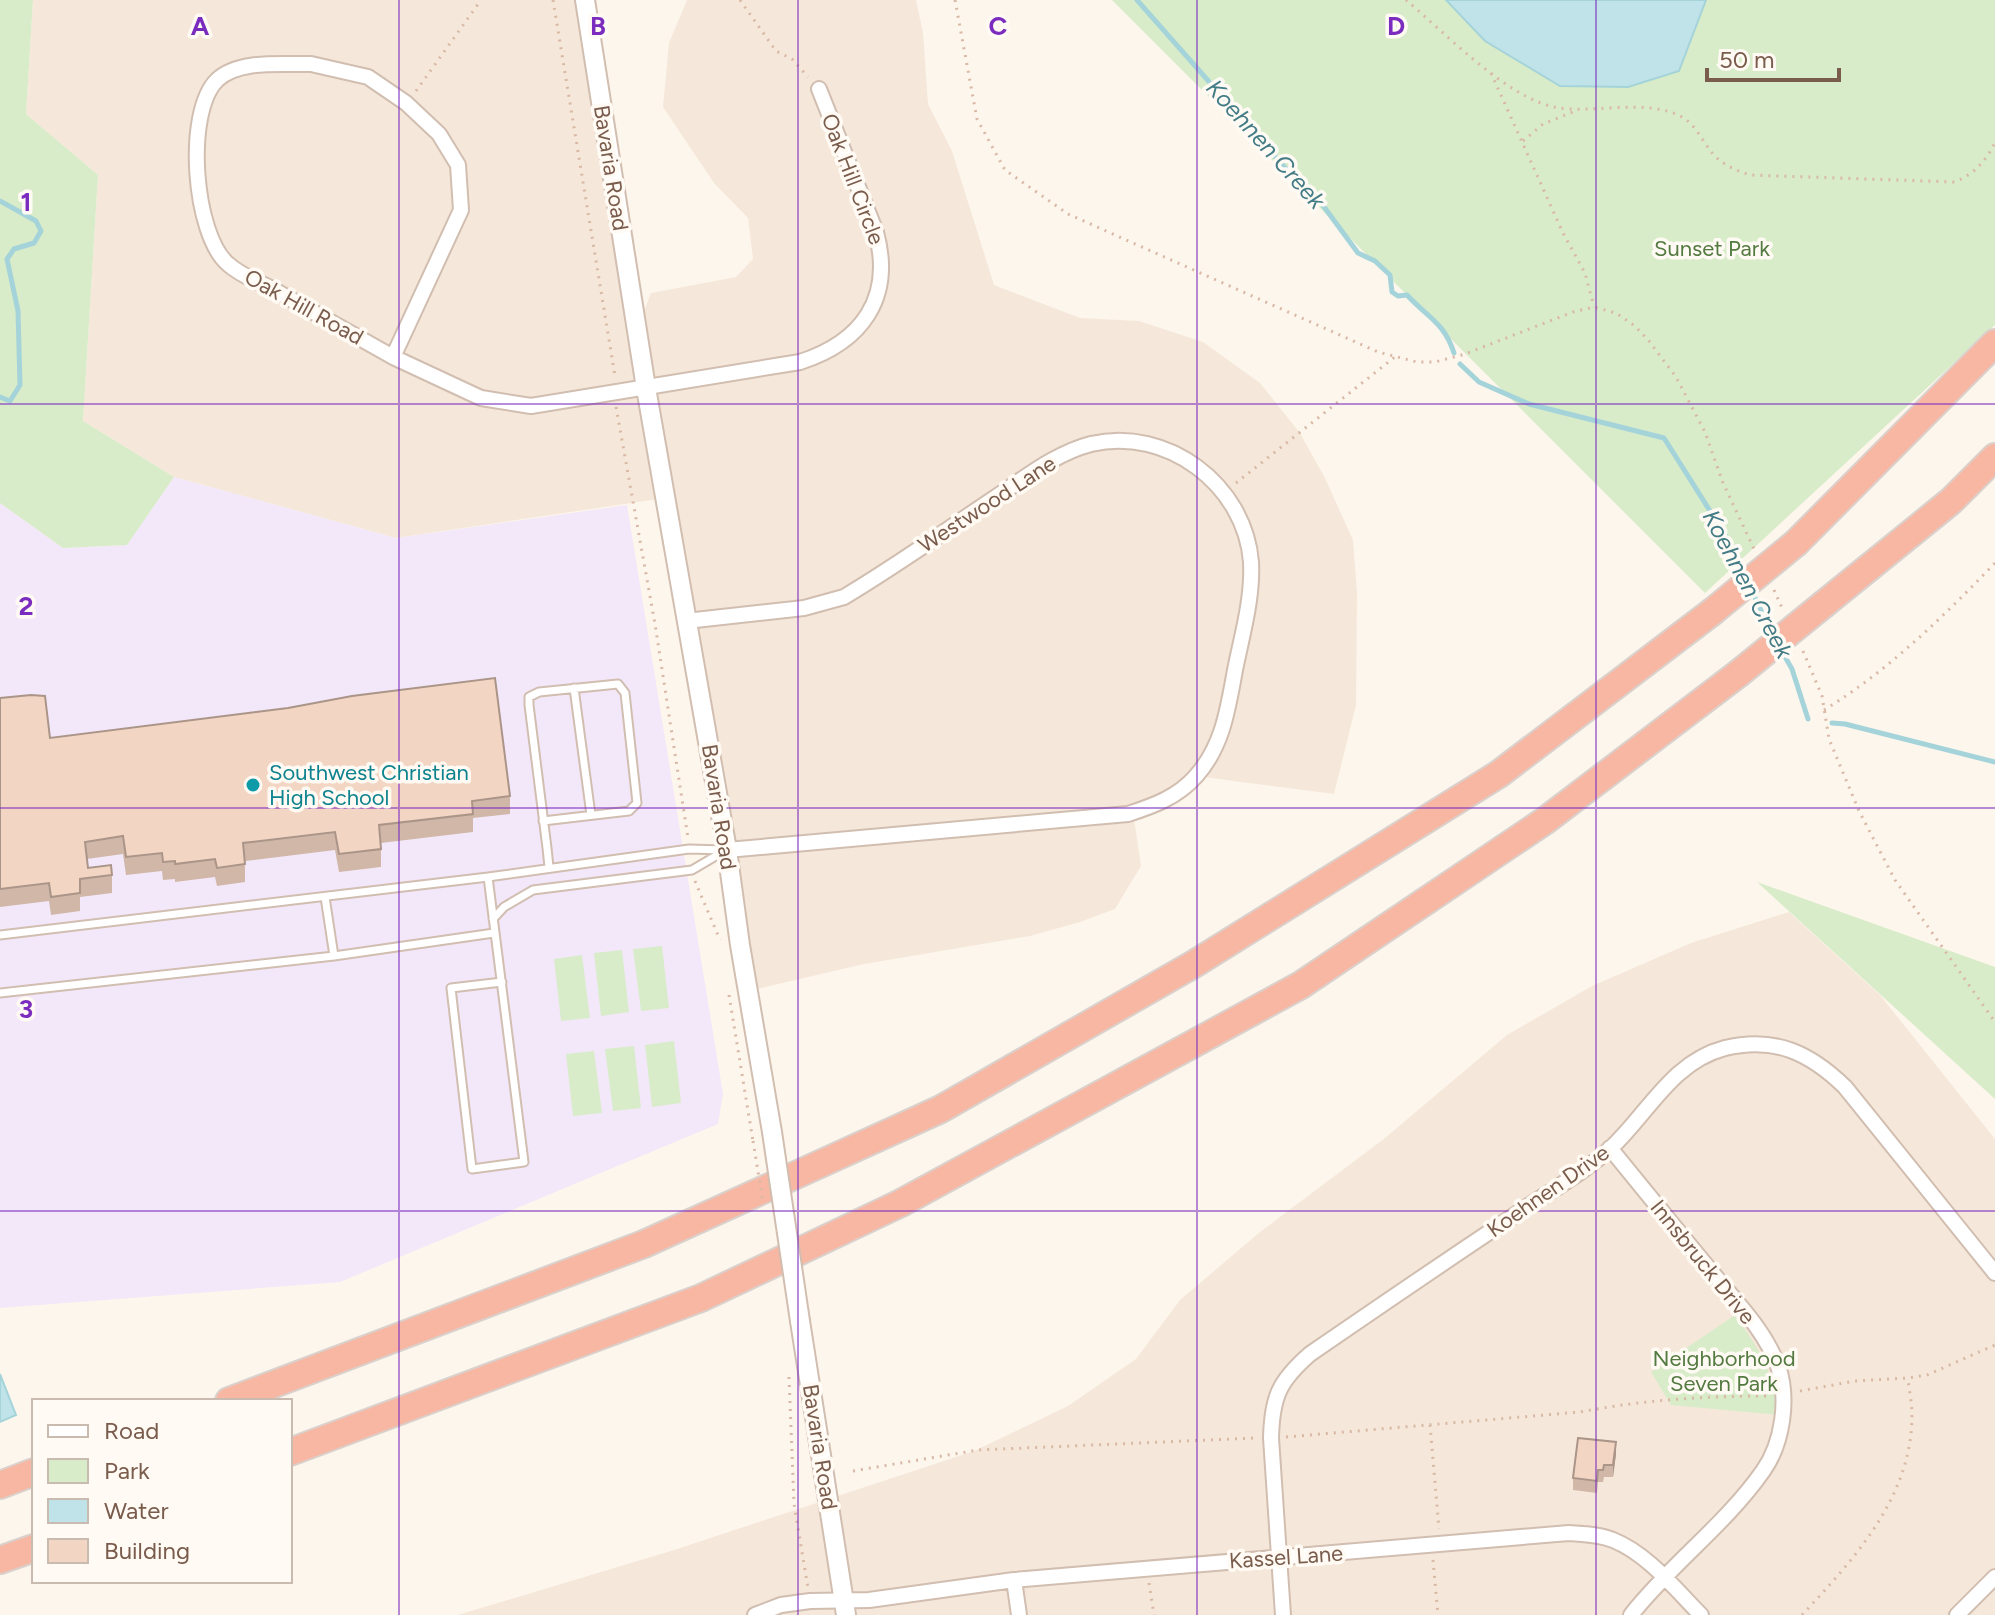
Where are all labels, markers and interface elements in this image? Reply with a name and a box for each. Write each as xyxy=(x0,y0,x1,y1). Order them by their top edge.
text: A xyxy=(191,10,210,42)
text: B xyxy=(590,10,606,42)
text: C xyxy=(989,10,1008,42)
text: D xyxy=(1387,10,1405,42)
scale bar xyxy=(1707,32,1839,82)
text: 50 m xyxy=(1719,45,1775,74)
water label: Koehnen Creek xyxy=(1200,73,1333,216)
street label: Bavaria Road xyxy=(588,103,634,233)
street label: Oak Hill Circle xyxy=(816,110,890,248)
text: 1 xyxy=(21,186,31,218)
park label: Sunset Park xyxy=(1654,235,1770,262)
street label: Oak Hill Road xyxy=(240,263,368,351)
street label: Westwood Lane xyxy=(913,449,1061,559)
water label: Koehnen Creek xyxy=(1697,505,1800,664)
text: 2 xyxy=(18,590,34,622)
street label: Bavaria Road xyxy=(696,742,742,872)
place label: Southwest Christian High School xyxy=(269,759,469,811)
marker: Southwest Christian High School xyxy=(244,776,262,794)
text: 3 xyxy=(19,993,33,1025)
street label: Koehnen Drive xyxy=(1482,1139,1614,1243)
street label: Innsbruck Drive xyxy=(1645,1194,1761,1330)
park label: Neighborhood Seven Park xyxy=(1652,1345,1796,1397)
street label: Bavaria Road xyxy=(797,1382,843,1512)
legend xyxy=(32,1399,292,1583)
text: Road xyxy=(104,1416,159,1445)
text: Park xyxy=(104,1456,150,1485)
text: Water xyxy=(104,1496,169,1525)
text: Building xyxy=(104,1536,190,1565)
street label: Kassel Lane xyxy=(1228,1540,1344,1574)

